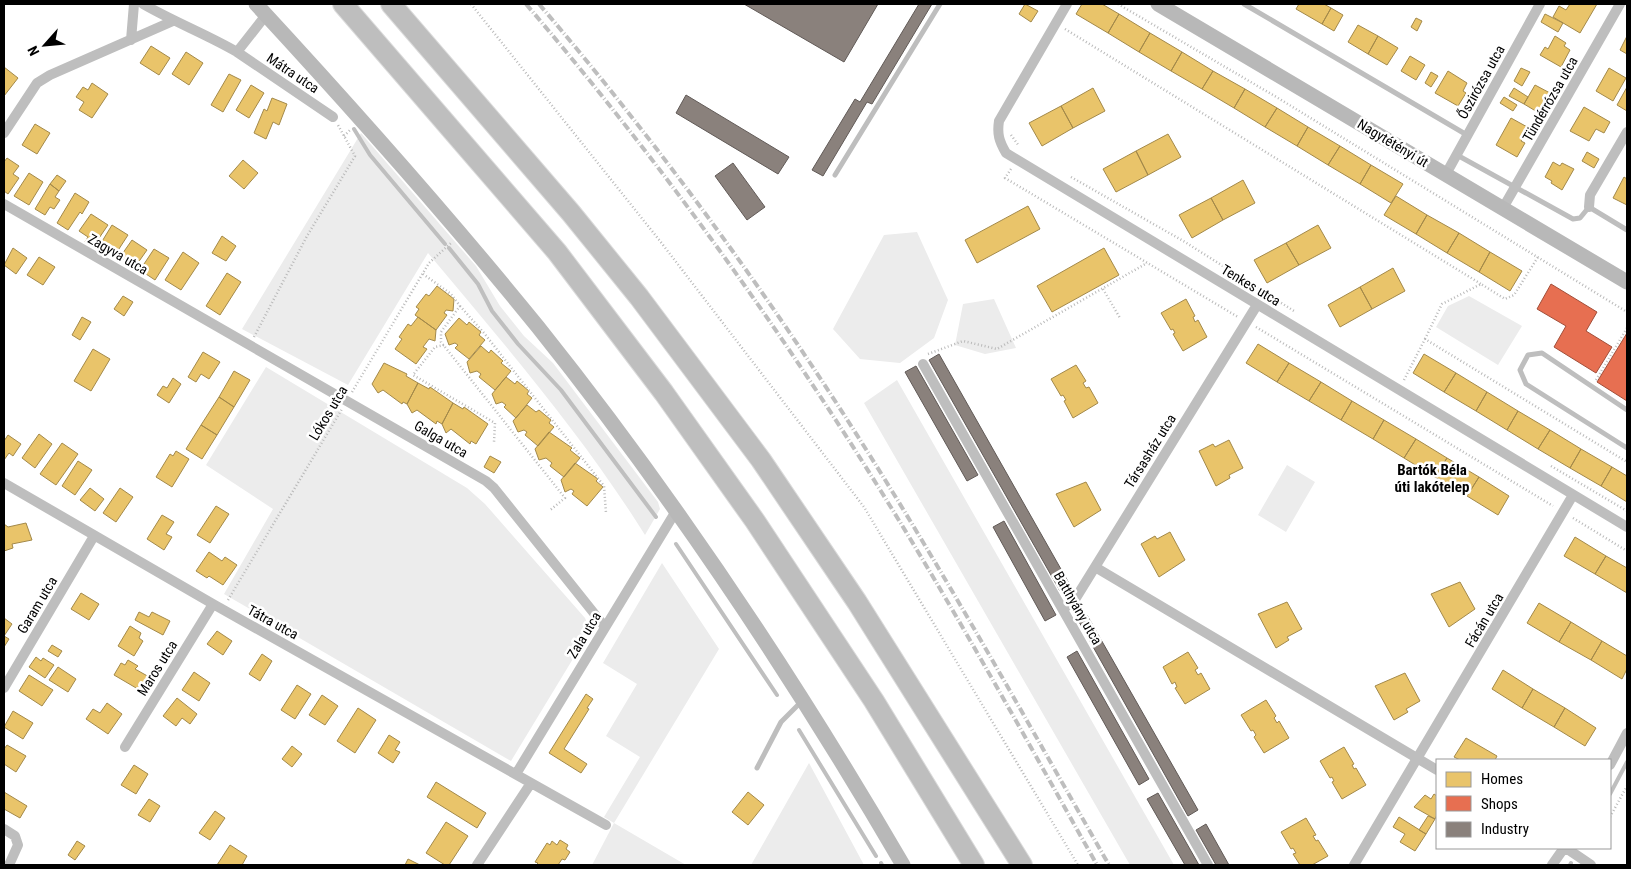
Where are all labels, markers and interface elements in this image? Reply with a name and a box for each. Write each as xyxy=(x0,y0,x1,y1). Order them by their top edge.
north arrow xyxy=(20,20,70,70)
street label: Őszirózsa utca xyxy=(1453,42,1508,122)
text: N xyxy=(24,43,42,58)
street label: Mátra utca xyxy=(264,50,322,96)
street label: Tündérrózsa utca xyxy=(1519,54,1581,144)
street label: Nagytétényi út xyxy=(1355,116,1431,170)
street label: Zagyva utca xyxy=(85,230,151,278)
street label: Tenkes utca xyxy=(1218,261,1284,309)
street label: Lókos utca xyxy=(306,383,350,443)
street label: Társasház utca xyxy=(1121,411,1179,491)
street label: Galga utca xyxy=(411,417,471,461)
district label: Bartók Béla úti lakótelep xyxy=(1395,461,1469,496)
street label: Batthyány utca xyxy=(1051,569,1105,647)
street label: Garam utca xyxy=(14,574,60,636)
street label: Fácán utca xyxy=(1462,590,1506,650)
street label: Tátra utca xyxy=(245,602,301,642)
street label: Zala utca xyxy=(564,609,604,661)
street label: Maros utca xyxy=(134,637,180,699)
legend xyxy=(1436,759,1611,849)
text: Homes xyxy=(1481,770,1523,788)
text: Shops xyxy=(1481,795,1518,813)
text: Industry xyxy=(1481,820,1529,838)

